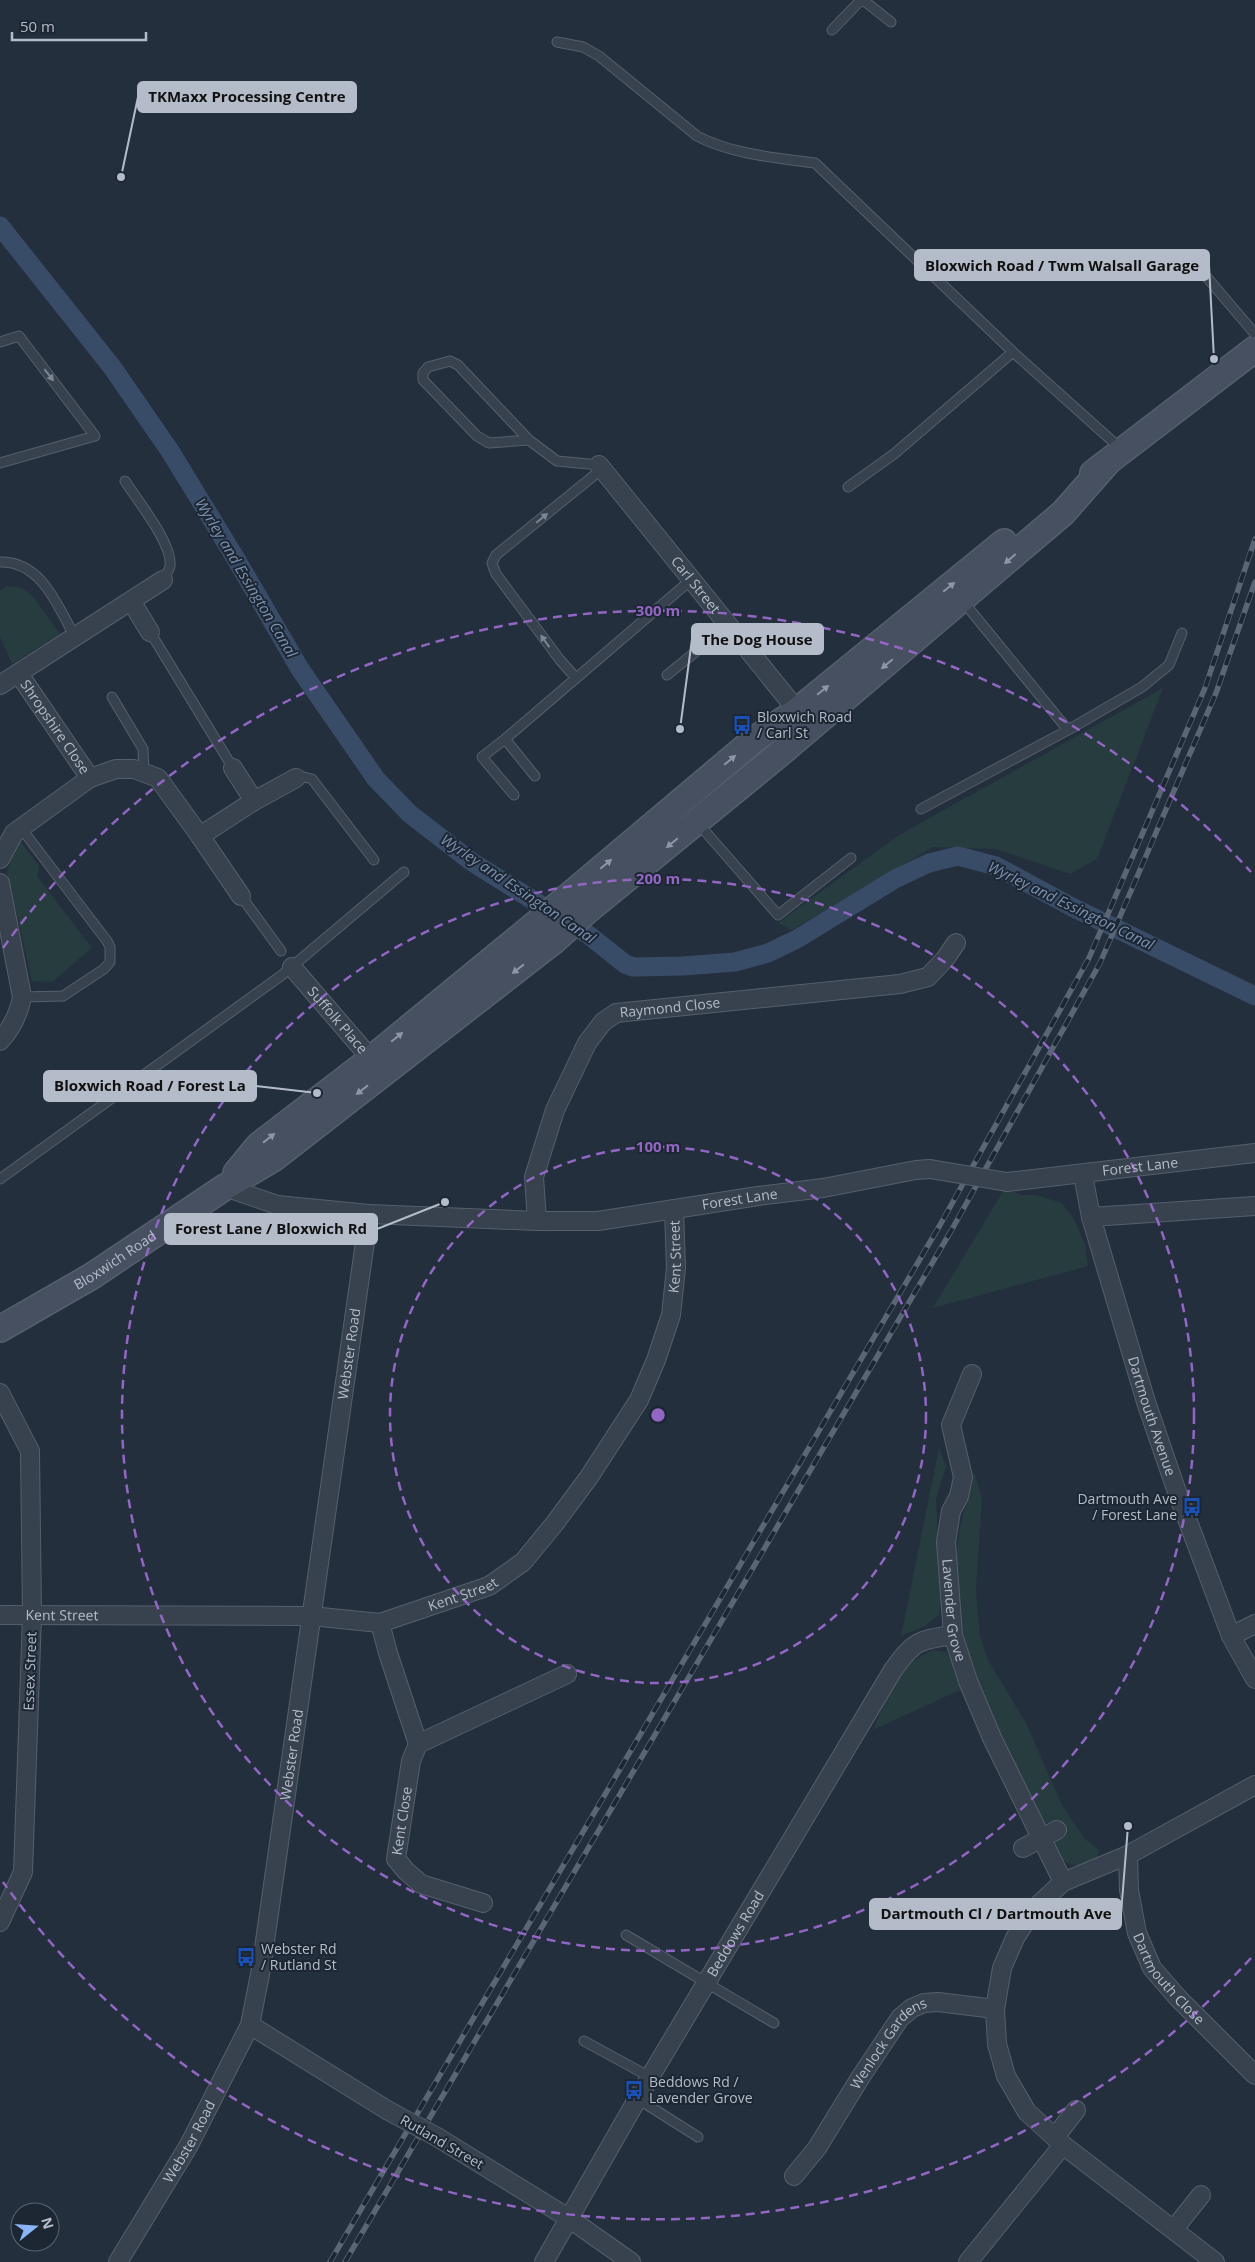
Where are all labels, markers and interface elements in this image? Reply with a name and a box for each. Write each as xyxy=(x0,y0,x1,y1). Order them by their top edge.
scale bar xyxy=(12,10,146,42)
text: 50 m xyxy=(20,16,55,36)
callout: TKMaxx Processing Centre xyxy=(138,82,356,112)
text: TKMaxx Processing Centre xyxy=(148,86,346,106)
callout: Bloxwich Road / Twm Walsall Garage xyxy=(915,250,1209,280)
text: Bloxwich Road / Twm Walsall Garage xyxy=(925,255,1199,275)
one-way arrow xyxy=(43,368,54,381)
water label: Wyrley and Essington Canal xyxy=(191,494,303,662)
one-way arrow xyxy=(535,512,548,523)
street label: Carl Street xyxy=(667,552,725,617)
one-way arrow xyxy=(1004,553,1017,564)
one-way arrow xyxy=(942,582,955,593)
text: 300 m xyxy=(636,600,680,620)
callout: The Dog House xyxy=(692,624,823,654)
text: The Dog House xyxy=(701,629,813,649)
one-way arrow xyxy=(540,635,551,648)
one-way arrow xyxy=(881,658,893,670)
street label: Shropshire Close xyxy=(17,676,95,778)
one-way arrow xyxy=(816,684,829,695)
place label: Bloxwich Road / Carl St xyxy=(757,707,852,742)
bus stop icon: Bloxwich Road / Carl St xyxy=(731,714,753,736)
one-way arrow xyxy=(724,754,737,765)
water label: Wyrley and Essington Canal xyxy=(437,829,601,948)
one-way arrow xyxy=(665,837,678,848)
water label: Wyrley and Essington Canal xyxy=(985,856,1159,955)
one-way arrow xyxy=(599,859,612,870)
text: 200 m xyxy=(636,868,680,888)
one-way arrow xyxy=(512,963,525,974)
street label: Suffolk Place xyxy=(304,982,372,1058)
street label: Raymond Close xyxy=(619,992,721,1022)
one-way arrow xyxy=(390,1032,403,1043)
callout: Bloxwich Road / Forest La xyxy=(44,1071,256,1101)
text: Bloxwich Road / Forest La xyxy=(54,1075,246,1095)
one-way arrow xyxy=(356,1084,369,1095)
one-way arrow xyxy=(262,1132,275,1143)
text: 100 m xyxy=(636,1136,680,1156)
street label: Forest Lane xyxy=(1101,1152,1179,1180)
street label: Forest Lane xyxy=(701,1184,779,1214)
callout: Forest Lane / Bloxwich Rd xyxy=(165,1214,377,1244)
text: Forest Lane / Bloxwich Rd xyxy=(175,1218,367,1238)
street label: Kent Street xyxy=(663,1220,685,1294)
street label: Bloxwich Road xyxy=(70,1226,160,1294)
street label: Webster Road xyxy=(333,1307,364,1400)
street label: Dartmouth Avenue xyxy=(1124,1354,1181,1478)
centre of rings xyxy=(649,1406,667,1424)
place label: Dartmouth Ave / Forest Lane xyxy=(1077,1489,1177,1524)
bus stop icon: Dartmouth Ave / Forest Lane xyxy=(1181,1496,1203,1518)
street label: Lavender Grove xyxy=(938,1558,971,1664)
street label: Kent Street xyxy=(425,1573,502,1615)
street label: Kent Street xyxy=(26,1605,98,1624)
street label: Essex Street xyxy=(19,1631,40,1711)
street label: Webster Road xyxy=(275,1708,307,1801)
street label: Kent Close xyxy=(387,1785,416,1856)
street label: Beddows Road xyxy=(702,1887,768,1980)
callout: Dartmouth Cl / Dartmouth Ave xyxy=(870,1899,1121,1929)
text: Dartmouth Cl / Dartmouth Ave xyxy=(880,1903,1112,1923)
street label: Dartmouth Close xyxy=(1129,1930,1209,2029)
place label: Webster Rd / Rutland St xyxy=(261,1939,337,1974)
bus stop icon: Webster Rd / Rutland St xyxy=(235,1946,257,1968)
street label: Wenlock Gardens xyxy=(845,1993,930,2093)
place label: Beddows Rd / Lavender Grove xyxy=(649,2072,753,2107)
bus stop icon: Beddows Rd / Lavender Grove xyxy=(623,2079,645,2101)
street label: Webster Road xyxy=(158,2097,219,2186)
street label: Rutland Street xyxy=(397,2110,487,2173)
north arrow xyxy=(10,2202,60,2252)
text: N xyxy=(37,2215,59,2231)

